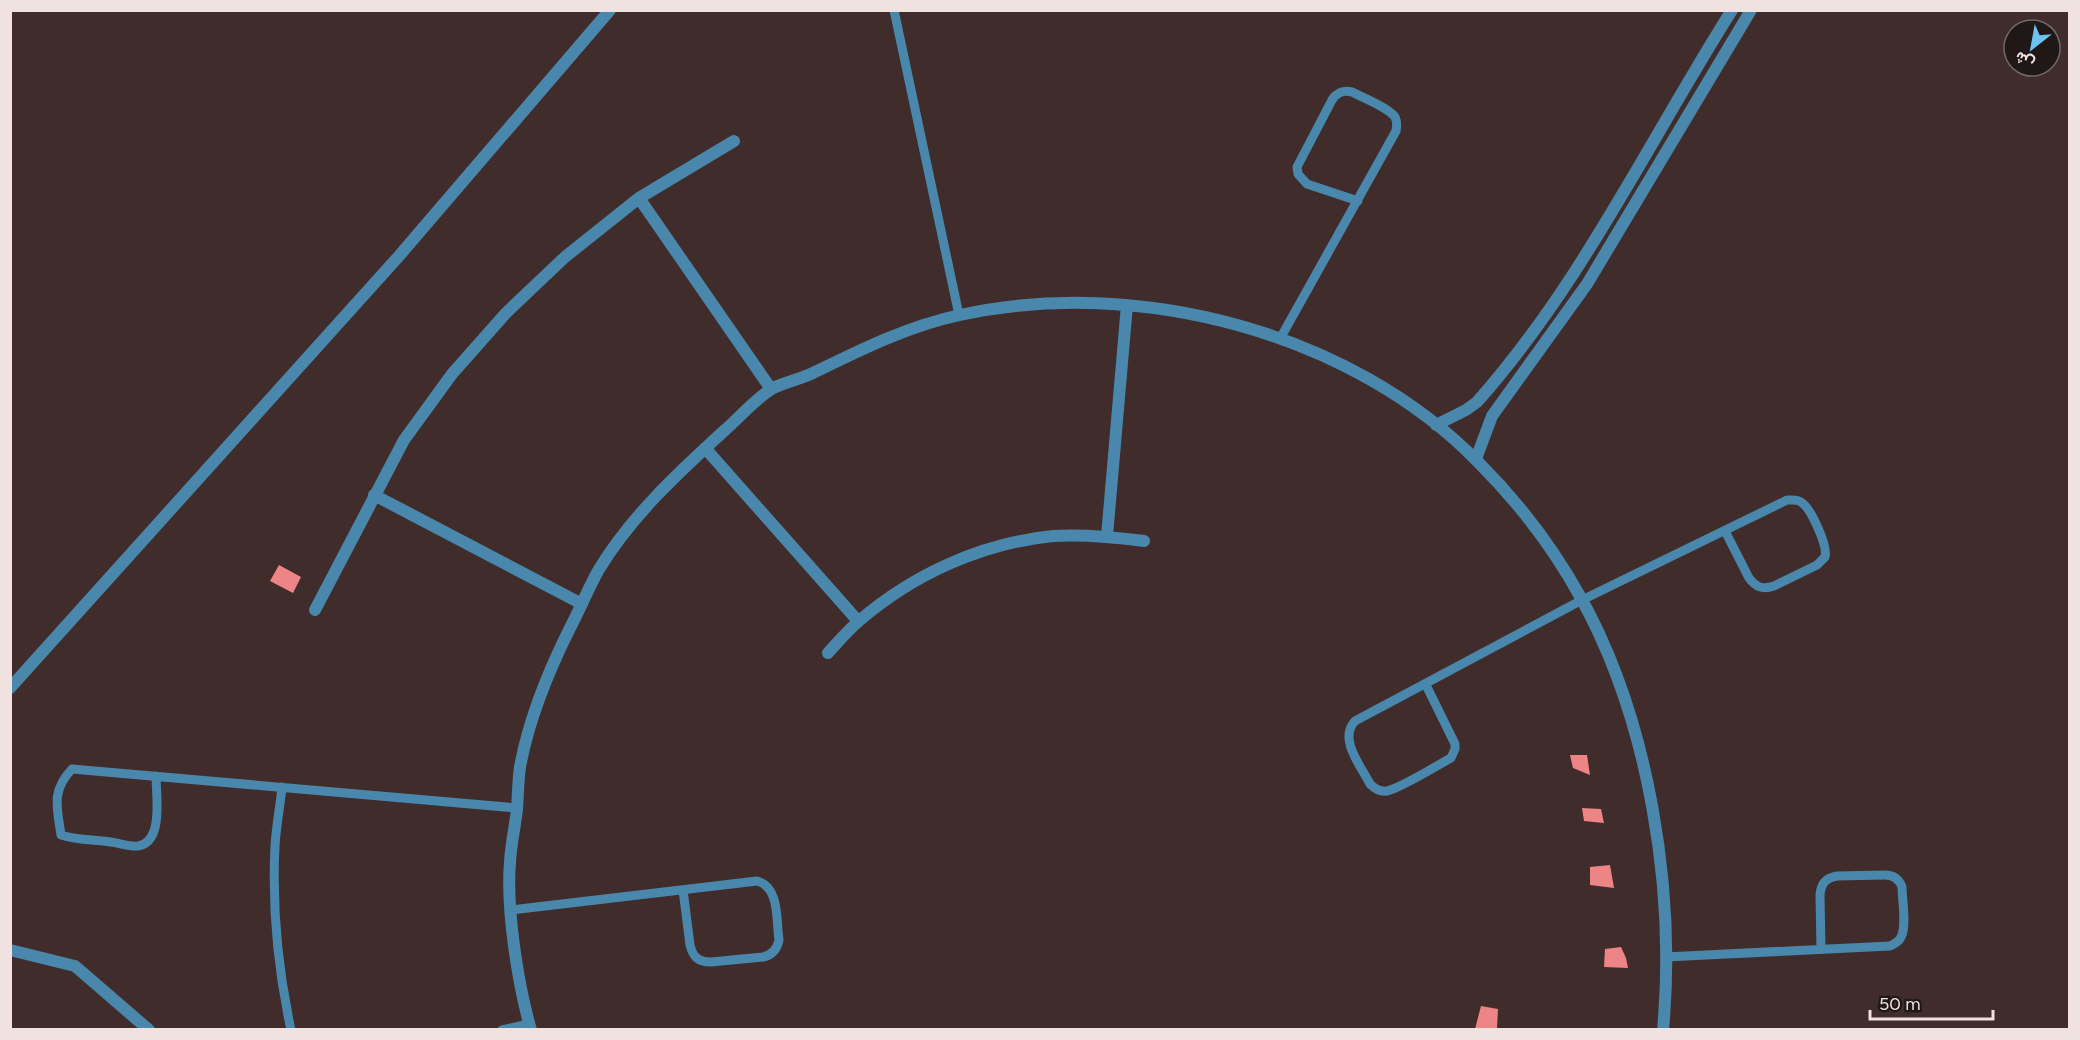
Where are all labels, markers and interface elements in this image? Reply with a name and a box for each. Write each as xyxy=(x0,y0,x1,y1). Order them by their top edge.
north arrow xyxy=(2002,18,2062,78)
text: ش xyxy=(2011,47,2038,74)
scale bar xyxy=(1870,983,1993,1021)
text: 50 m xyxy=(1879,993,1921,1015)

